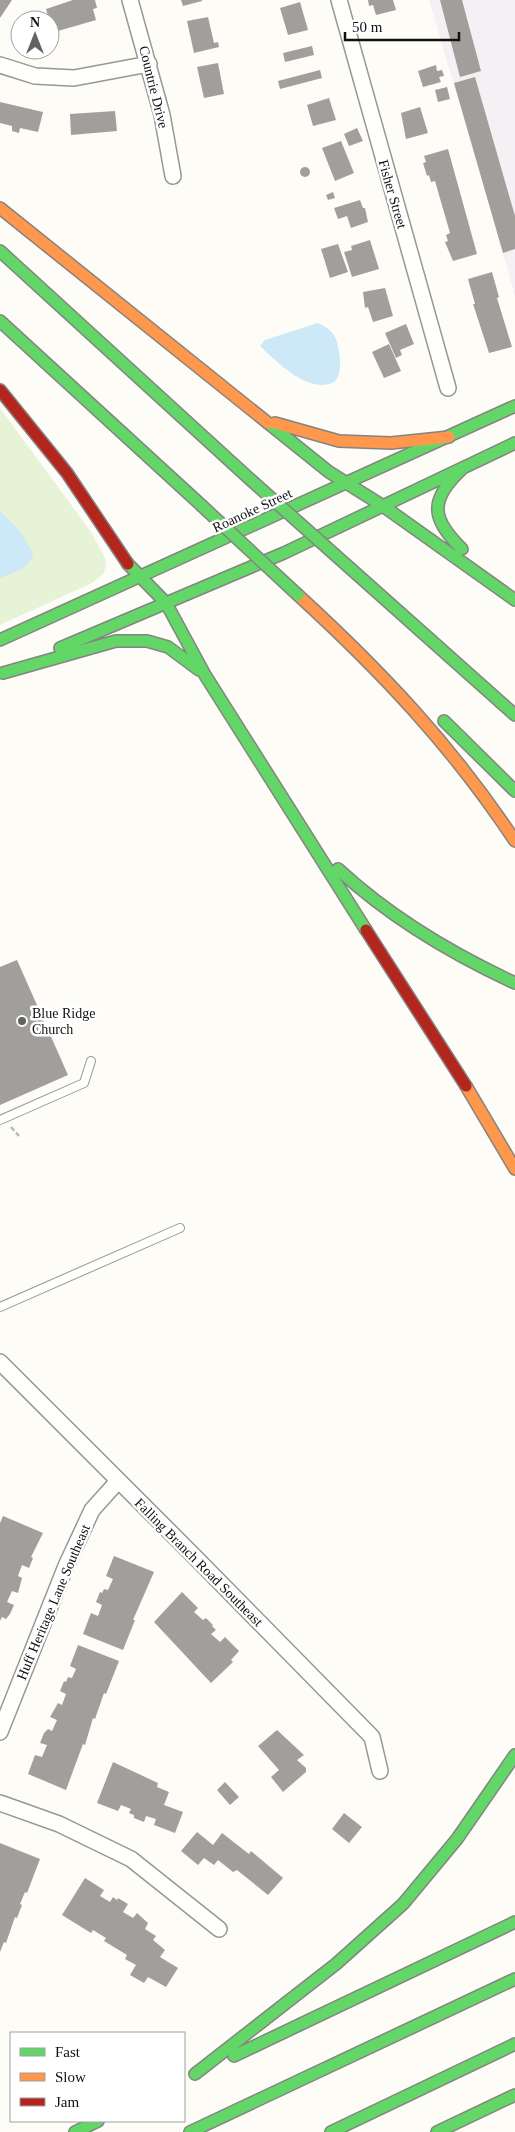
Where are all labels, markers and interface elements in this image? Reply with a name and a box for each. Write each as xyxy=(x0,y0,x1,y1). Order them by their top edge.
north arrow xyxy=(10,10,60,60)
scale bar xyxy=(345,10,459,42)
text: N xyxy=(30,15,40,30)
text: 50 m xyxy=(352,19,383,35)
street label: Countrie Drive xyxy=(136,44,171,130)
street label: Fisher Street xyxy=(376,158,410,231)
street label: Roanoke Street xyxy=(210,485,294,535)
place label: Blue Ridge Church xyxy=(32,1006,95,1037)
marker: Blue Ridge Church xyxy=(16,1015,28,1027)
street label: Falling Branch Road Southeast xyxy=(132,1495,266,1629)
street label: Huff Heritage Lane Southeast xyxy=(14,1522,93,1682)
legend xyxy=(10,2032,185,2122)
text: Fast xyxy=(55,2044,81,2060)
text: Slow xyxy=(55,2069,86,2085)
text: Jam xyxy=(55,2094,79,2110)

